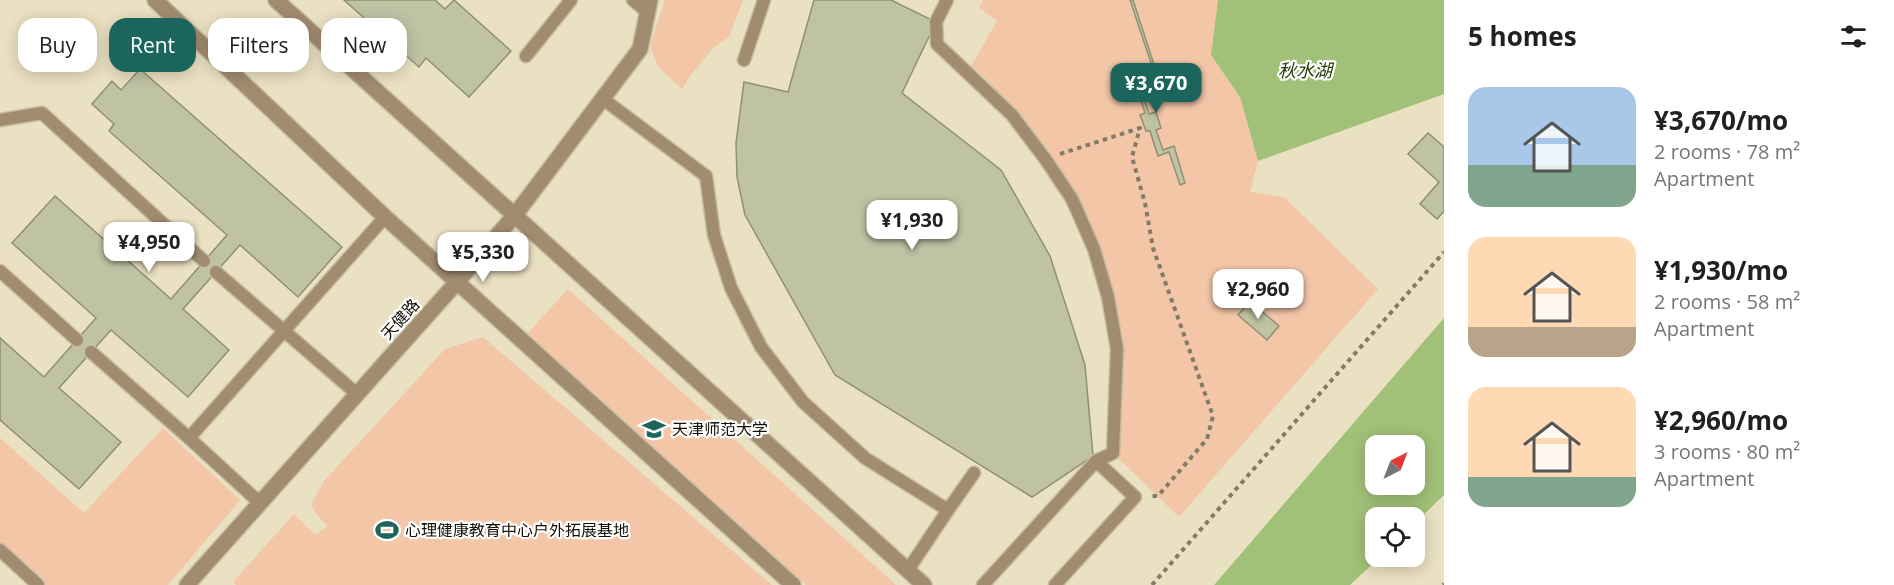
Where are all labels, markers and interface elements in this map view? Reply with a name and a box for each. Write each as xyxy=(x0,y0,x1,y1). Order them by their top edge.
chip: Buy xyxy=(18,18,97,72)
chip: Rent xyxy=(109,18,196,72)
chip: Filters xyxy=(208,18,309,72)
chip: New xyxy=(321,18,407,72)
text: 5 homes xyxy=(1468,18,1577,54)
icon: filters xyxy=(1837,20,1870,53)
water label: 秋水湖 xyxy=(1278,58,1335,82)
pin: ¥3,670 xyxy=(1107,63,1205,114)
text: ¥3,670 xyxy=(1125,69,1187,96)
text: ¥3,670/mo xyxy=(1654,102,1788,138)
icon: home xyxy=(1516,111,1588,183)
text: 2 rooms · 78 m² xyxy=(1654,138,1800,165)
text: Apartment xyxy=(1654,165,1754,192)
pin: ¥1,930 xyxy=(863,200,961,251)
text: ¥1,930 xyxy=(881,206,943,233)
pin: ¥4,950 xyxy=(100,222,198,273)
text: ¥4,950 xyxy=(118,228,180,255)
pin: ¥5,330 xyxy=(434,232,532,283)
text: ¥5,330 xyxy=(452,238,514,265)
text: ¥1,930/mo xyxy=(1654,252,1788,288)
icon: home xyxy=(1516,261,1588,333)
pin: ¥2,960 xyxy=(1209,269,1307,320)
text: ¥2,960 xyxy=(1227,275,1289,302)
text: 2 rooms · 58 m² xyxy=(1654,288,1800,315)
street label: 天健路 xyxy=(376,294,424,344)
text: Apartment xyxy=(1654,315,1754,342)
text: ¥2,960/mo xyxy=(1654,402,1788,438)
icon: home xyxy=(1516,411,1588,483)
school or university icon: 天津师范大学 xyxy=(641,416,667,442)
place label: 天津师范大学 xyxy=(672,418,768,440)
north arrow xyxy=(1365,435,1425,495)
map controls xyxy=(1365,435,1425,567)
text: 3 rooms · 80 m² xyxy=(1654,438,1800,465)
text: Apartment xyxy=(1654,465,1754,492)
button: locate xyxy=(1365,507,1425,567)
sports icon: 心理健康教育中心户外拓展基地 xyxy=(374,517,400,543)
place label: 心理健康教育中心户外拓展基地 xyxy=(405,519,629,541)

